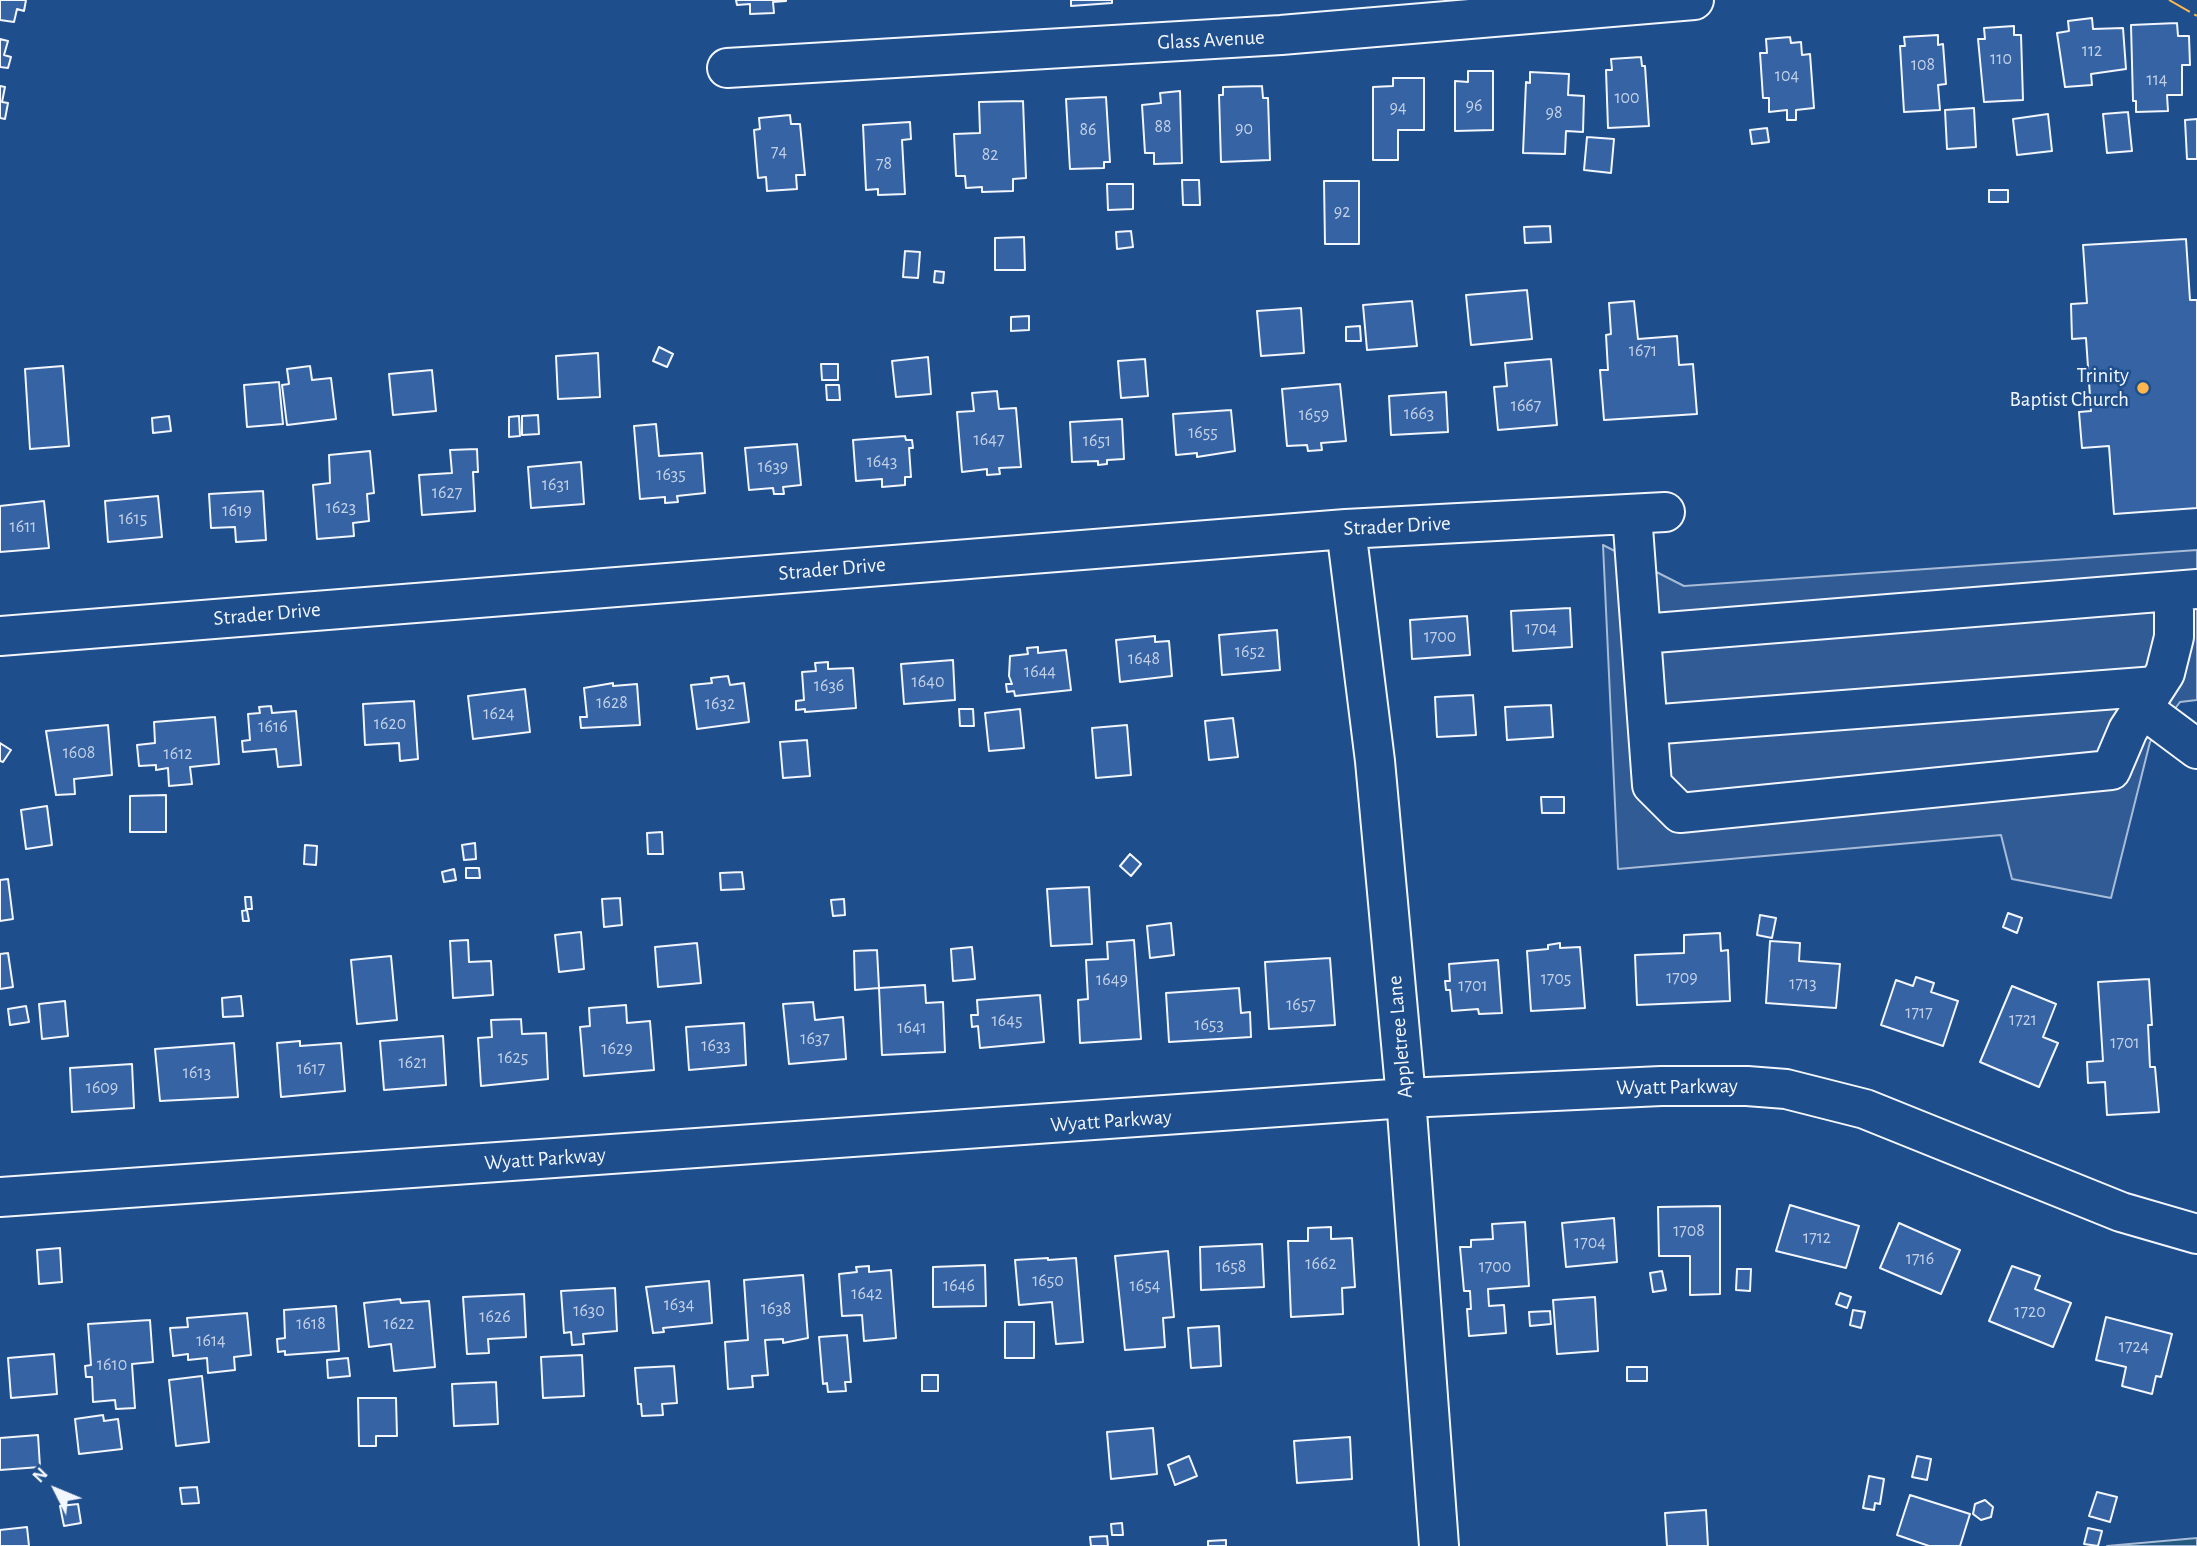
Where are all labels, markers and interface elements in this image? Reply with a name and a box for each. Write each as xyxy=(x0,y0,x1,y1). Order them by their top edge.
street label: Glass Avenue xyxy=(1157,25,1265,55)
house number: 112 xyxy=(2082,40,2102,62)
house number: 110 xyxy=(1990,48,2012,70)
house number: 108 xyxy=(1911,54,1935,76)
house number: 104 xyxy=(1775,65,1799,87)
house number: 114 xyxy=(2146,69,2168,91)
house number: 100 xyxy=(1614,87,1640,109)
house number: 96 xyxy=(1466,95,1482,117)
house number: 94 xyxy=(1389,97,1407,119)
house number: 98 xyxy=(1546,102,1562,124)
house number: 88 xyxy=(1154,116,1172,138)
house number: 90 xyxy=(1235,118,1253,140)
house number: 86 xyxy=(1080,119,1096,141)
house number: 74 xyxy=(771,141,787,163)
house number: 82 xyxy=(982,144,998,166)
house number: 78 xyxy=(876,153,892,175)
house number: 92 xyxy=(1334,201,1350,223)
house number: 1671 xyxy=(1629,340,1657,362)
place label: Trinity Baptist Church xyxy=(2010,363,2129,413)
marker: Trinity Baptist Church xyxy=(2135,380,2151,396)
house number: 1667 xyxy=(1511,395,1541,417)
house number: 1663 xyxy=(1404,403,1434,425)
house number: 1659 xyxy=(1299,404,1329,426)
house number: 1655 xyxy=(1188,422,1218,444)
house number: 1647 xyxy=(974,429,1004,451)
house number: 1651 xyxy=(1083,430,1111,452)
house number: 1643 xyxy=(867,451,897,473)
house number: 1639 xyxy=(758,456,788,478)
house number: 1635 xyxy=(656,464,686,486)
house number: 1631 xyxy=(542,474,570,496)
house number: 1627 xyxy=(432,482,462,504)
house number: 1623 xyxy=(326,497,356,519)
house number: 1619 xyxy=(222,500,252,522)
house number: 1615 xyxy=(119,508,147,530)
street label: Strader Drive xyxy=(1343,511,1451,541)
house number: 1611 xyxy=(9,516,37,538)
street label: Strader Drive xyxy=(777,552,887,586)
street label: Strader Drive xyxy=(212,597,322,631)
house number: 1704 xyxy=(1525,618,1557,640)
house number: 1700 xyxy=(1424,626,1456,648)
house number: 1652 xyxy=(1235,641,1265,663)
house number: 1648 xyxy=(1128,648,1160,670)
house number: 1644 xyxy=(1024,661,1056,683)
house number: 1640 xyxy=(912,671,944,693)
house number: 1636 xyxy=(814,675,844,697)
house number: 1628 xyxy=(596,692,628,714)
house number: 1632 xyxy=(705,693,735,715)
house number: 1624 xyxy=(483,703,515,725)
house number: 1620 xyxy=(374,713,406,735)
house number: 1616 xyxy=(258,716,288,738)
house number: 1608 xyxy=(63,742,95,764)
house number: 1612 xyxy=(163,743,193,765)
house number: 1709 xyxy=(1666,967,1698,989)
house number: 1705 xyxy=(1541,968,1571,990)
house number: 1649 xyxy=(1096,969,1128,991)
house number: 1713 xyxy=(1789,973,1817,995)
street label: Appletree Lane xyxy=(1382,975,1418,1099)
house number: 1701 xyxy=(1458,975,1488,997)
house number: 1657 xyxy=(1286,994,1316,1016)
house number: 1717 xyxy=(1905,1002,1933,1024)
house number: 1721 xyxy=(2009,1009,2037,1031)
house number: 1645 xyxy=(992,1010,1022,1032)
house number: 1653 xyxy=(1194,1014,1224,1036)
house number: 1641 xyxy=(897,1017,927,1039)
house number: 1637 xyxy=(800,1028,830,1050)
house number: 1701 xyxy=(2110,1032,2140,1054)
house number: 1633 xyxy=(701,1035,731,1057)
house number: 1629 xyxy=(601,1038,633,1060)
house number: 1625 xyxy=(498,1047,528,1069)
house number: 1621 xyxy=(398,1052,428,1074)
house number: 1617 xyxy=(297,1058,325,1080)
house number: 1613 xyxy=(183,1062,211,1084)
street label: Wyatt Parkway xyxy=(1616,1073,1738,1101)
house number: 1609 xyxy=(86,1077,118,1099)
street label: Wyatt Parkway xyxy=(1049,1104,1173,1138)
street label: Wyatt Parkway xyxy=(483,1142,607,1176)
house number: 1708 xyxy=(1673,1220,1705,1242)
house number: 1712 xyxy=(1803,1227,1831,1249)
house number: 1704 xyxy=(1574,1232,1606,1254)
house number: 1716 xyxy=(1906,1248,1934,1270)
house number: 1662 xyxy=(1305,1253,1337,1275)
house number: 1658 xyxy=(1216,1256,1246,1278)
house number: 1700 xyxy=(1479,1256,1511,1278)
house number: 1650 xyxy=(1032,1270,1064,1292)
house number: 1646 xyxy=(943,1275,975,1297)
house number: 1654 xyxy=(1130,1275,1160,1297)
house number: 1642 xyxy=(851,1283,883,1305)
house number: 1634 xyxy=(664,1294,694,1316)
house number: 1638 xyxy=(761,1298,791,1320)
house number: 1630 xyxy=(573,1300,605,1322)
house number: 1720 xyxy=(2014,1301,2046,1323)
house number: 1626 xyxy=(479,1306,511,1328)
house number: 1618 xyxy=(296,1313,326,1335)
house number: 1622 xyxy=(383,1313,415,1335)
house number: 1614 xyxy=(196,1330,226,1352)
house number: 1724 xyxy=(2119,1336,2149,1358)
house number: 1610 xyxy=(97,1354,127,1376)
north arrow xyxy=(21,1455,91,1525)
text: N xyxy=(29,1464,52,1487)

